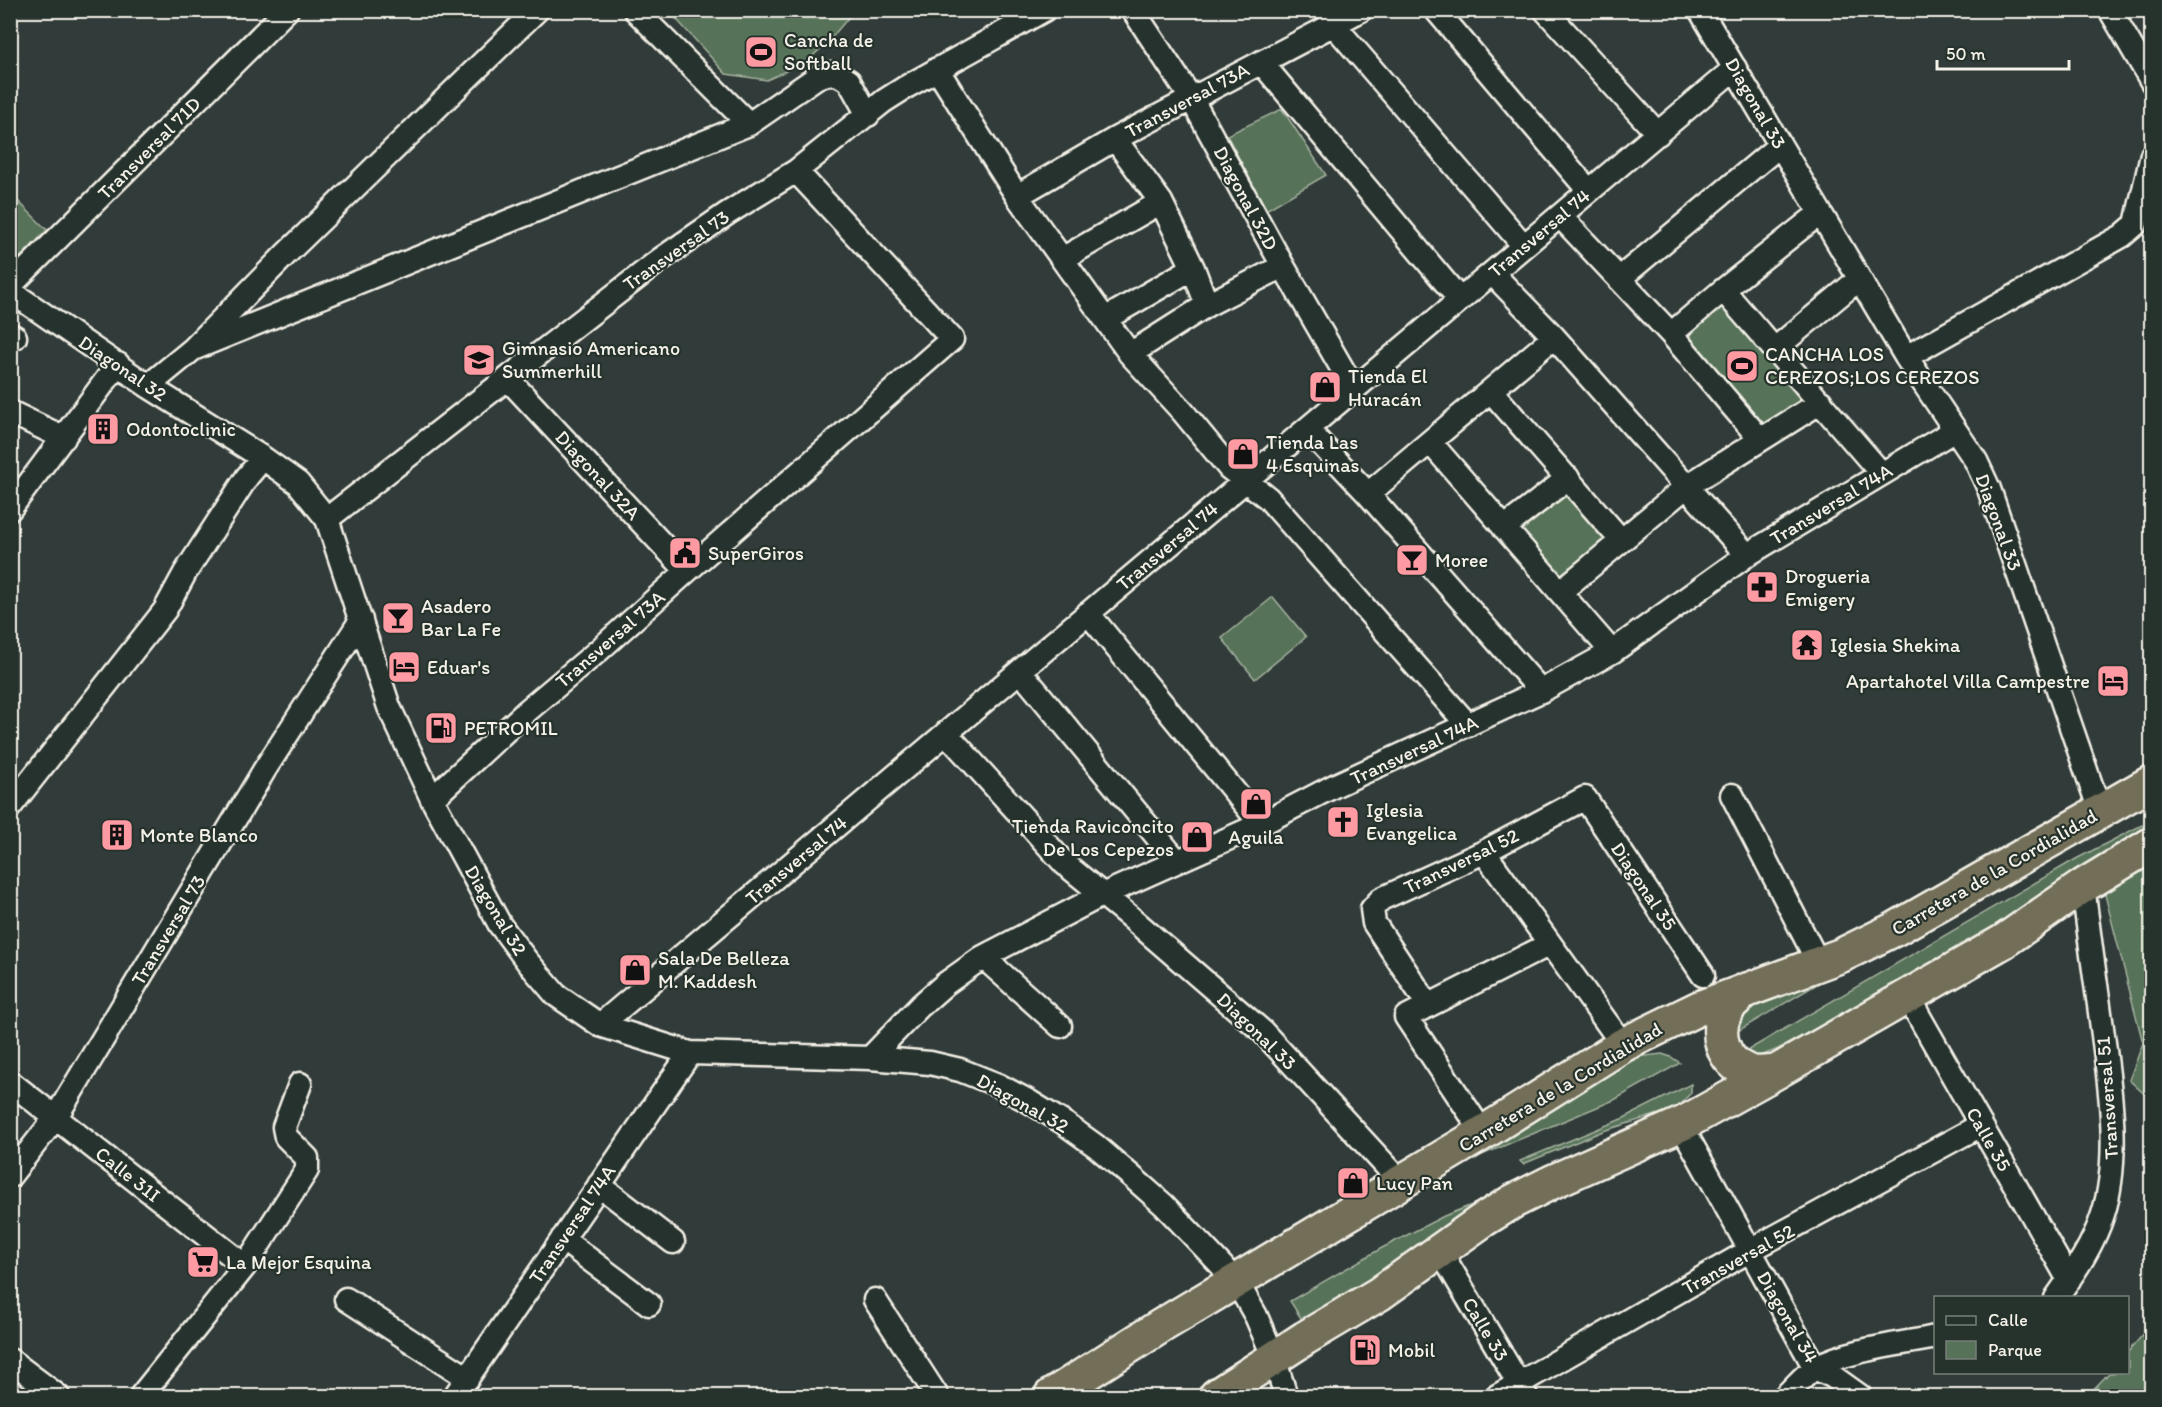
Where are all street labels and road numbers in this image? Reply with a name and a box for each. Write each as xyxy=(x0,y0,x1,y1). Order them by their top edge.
street label: Diagonal 33 xyxy=(1720,53,1792,153)
street label: Transversal 73A xyxy=(1121,57,1253,143)
street label: Transversal 71D xyxy=(92,91,206,205)
street label: Diagonal 32D xyxy=(1209,142,1283,254)
street label: Transversal 74 xyxy=(1483,183,1595,283)
street label: Transversal 73 xyxy=(618,204,734,296)
street label: Diagonal 32 xyxy=(74,330,172,407)
street label: Diagonal 32A xyxy=(550,425,646,525)
street label: Transversal 74A xyxy=(1766,458,1897,550)
street label: Diagonal 33 xyxy=(1970,470,2028,574)
street label: Transversal 74 xyxy=(1111,496,1223,596)
street label: Transversal 73A xyxy=(550,585,670,693)
street label: Transversal 74A xyxy=(1346,710,1482,790)
street label: Carretera de la Cordialidad xyxy=(1887,803,2101,941)
street label: Transversal 74 xyxy=(740,810,852,910)
street label: Transversal 52 xyxy=(1400,823,1523,899)
street label: Diagonal 35 xyxy=(1606,837,1682,935)
street label: Diagonal 32 xyxy=(460,860,533,960)
street label: Transversal 73 xyxy=(126,870,210,990)
street label: Diagonal 33 xyxy=(1212,987,1302,1075)
street label: Carretera de la Cordialidad xyxy=(1454,1017,1666,1157)
street label: Transversal 51 xyxy=(2091,1036,2123,1160)
street label: Diagonal 32 xyxy=(973,1068,1074,1138)
street label: Calle 35 xyxy=(1961,1103,2017,1175)
street label: Calle 31I xyxy=(91,1141,165,1207)
street label: Transversal 74A xyxy=(523,1160,621,1288)
street label: Transversal 52 xyxy=(1678,1218,1799,1300)
street label: Diagonal 34 xyxy=(1752,1266,1824,1368)
street label: Calle 33 xyxy=(1458,1293,1514,1365)

